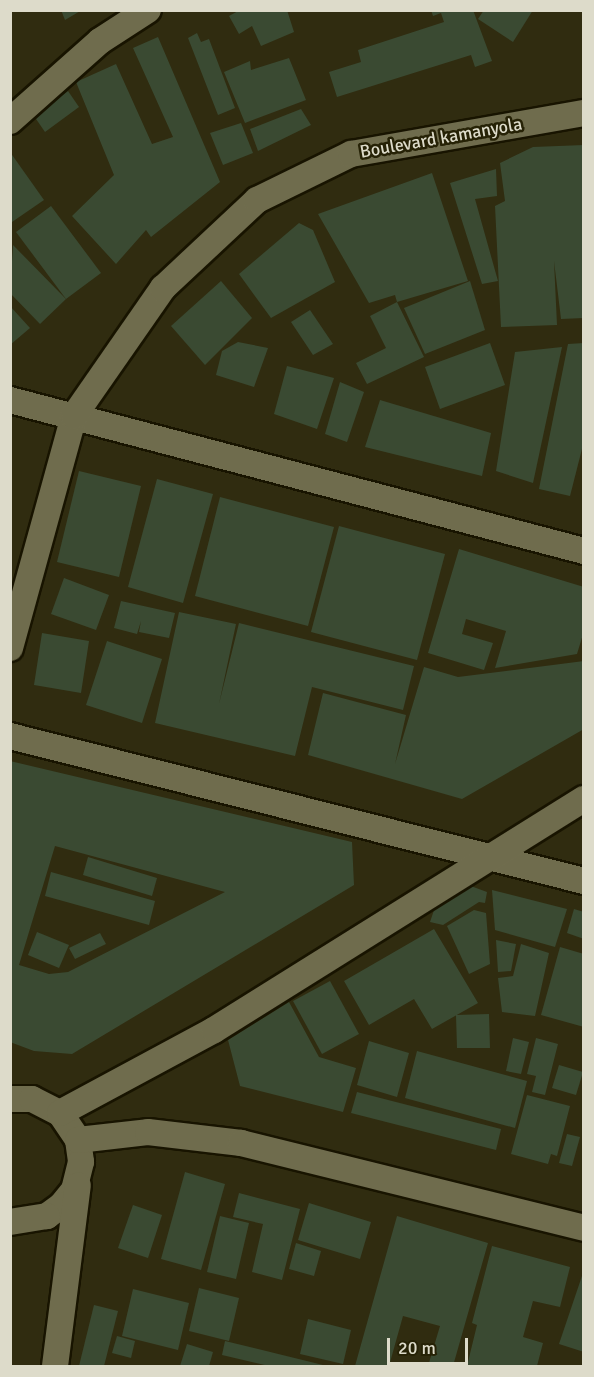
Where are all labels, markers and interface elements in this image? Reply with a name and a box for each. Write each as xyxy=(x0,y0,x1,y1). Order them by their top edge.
street label: Boulevard kamanyola xyxy=(358,113,524,163)
scale bar xyxy=(390,1326,471,1364)
text: 20 m xyxy=(398,1337,436,1359)

